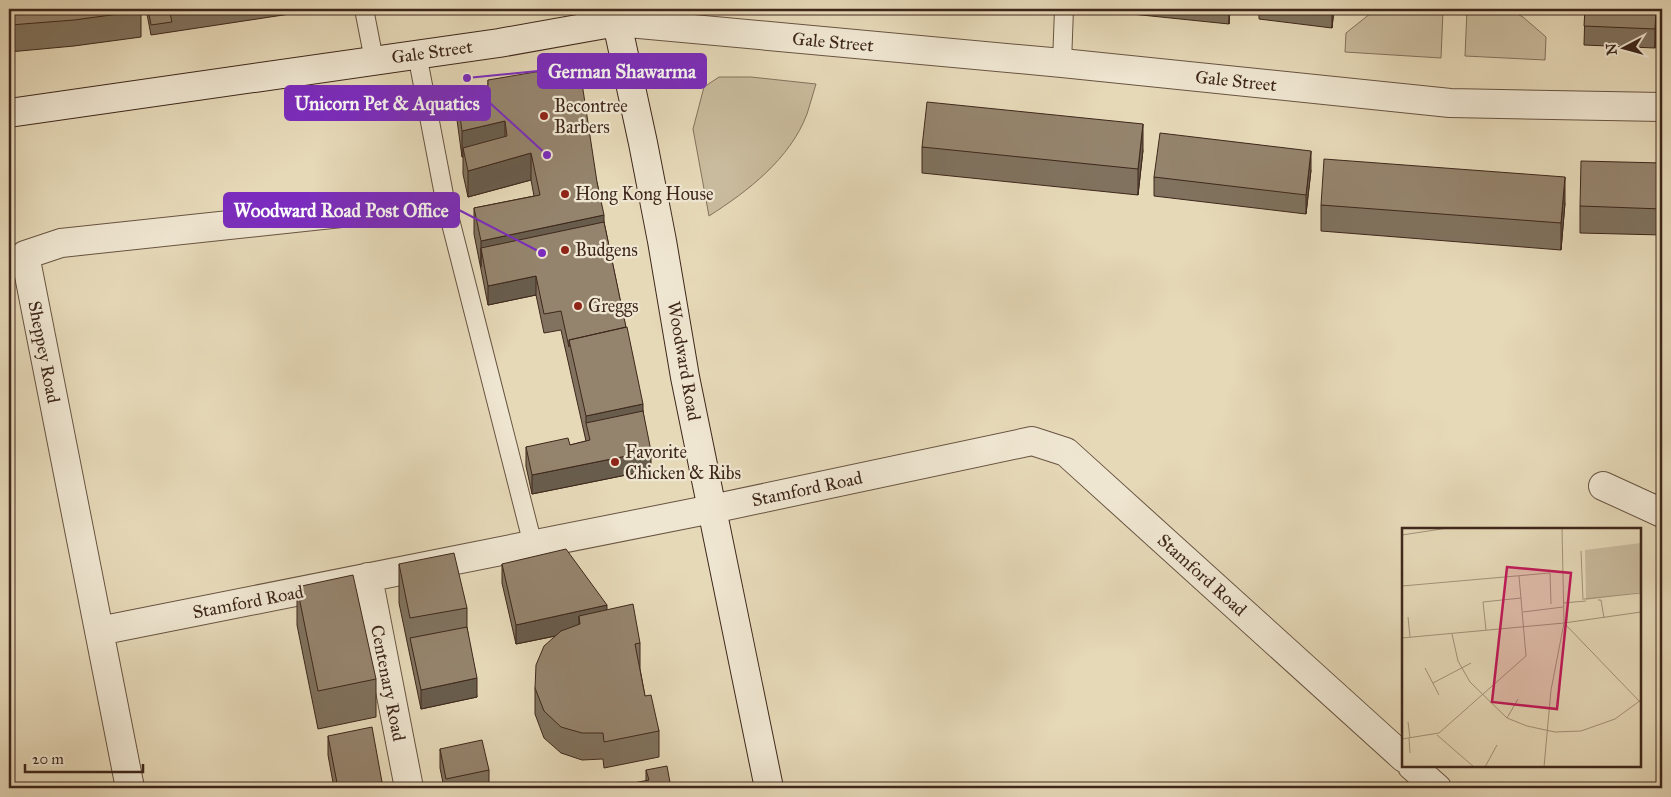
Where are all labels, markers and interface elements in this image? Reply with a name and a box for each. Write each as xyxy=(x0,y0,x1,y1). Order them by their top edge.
north arrow xyxy=(1598,22,1648,72)
street label: Gale Street xyxy=(791,27,875,57)
street label: Gale Street xyxy=(390,35,475,69)
text: N xyxy=(1602,42,1621,56)
callout: German Shawarma xyxy=(538,54,706,88)
text: German Shawarma xyxy=(548,60,697,83)
street label: Gale Street xyxy=(1194,66,1278,96)
callout: Unicorn Pet & Aquatics xyxy=(285,86,490,120)
text: Unicorn Pet & Aquatics xyxy=(294,92,480,116)
place label: Becontree Barbers xyxy=(554,95,628,138)
marker: Becontree Barbers xyxy=(538,110,550,122)
place label: Hong Kong House xyxy=(575,183,714,206)
marker: Hong Kong House xyxy=(559,188,571,200)
callout: Woodward Road Post Office xyxy=(224,193,459,227)
text: Woodward Road Post Office xyxy=(233,199,449,222)
place label: Budgens xyxy=(575,239,638,262)
marker: Budgens xyxy=(559,244,571,256)
place label: Greggs xyxy=(588,295,639,318)
street label: Sheppey Road xyxy=(23,299,65,405)
marker: Greggs xyxy=(572,300,584,312)
street label: Woodward Road xyxy=(663,300,705,422)
place label: Favorite Chicken & Ribs xyxy=(625,441,741,484)
marker: Favorite Chicken & Ribs xyxy=(609,456,621,468)
street label: Stamford Road xyxy=(750,467,864,511)
inset map xyxy=(1402,528,1641,767)
street label: Stamford Road xyxy=(1153,529,1251,621)
street label: Stamford Road xyxy=(191,580,305,624)
street label: Centenary Road xyxy=(366,623,410,743)
scale bar xyxy=(25,742,142,774)
text: 20 m xyxy=(32,750,64,768)

